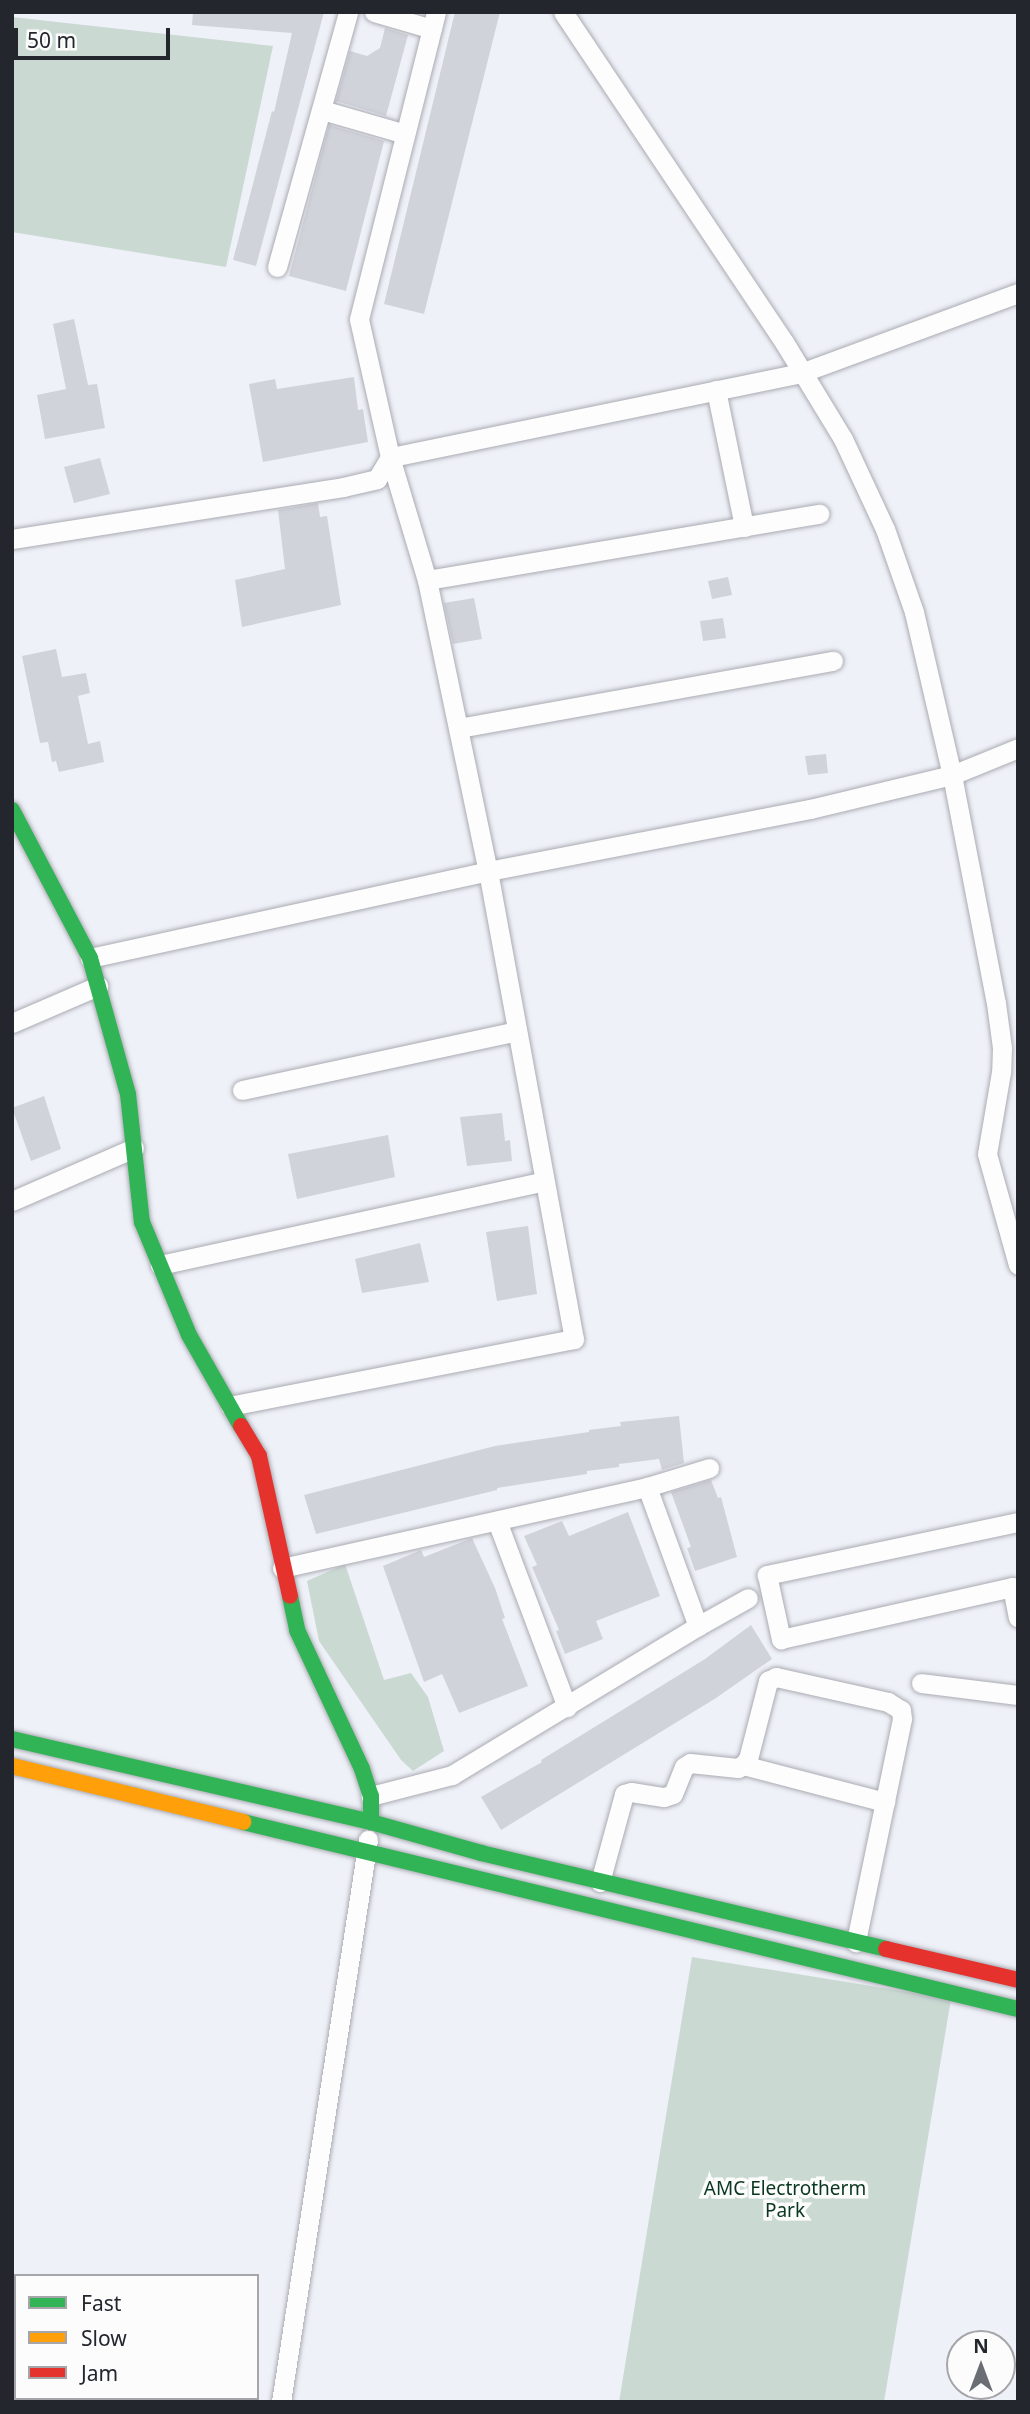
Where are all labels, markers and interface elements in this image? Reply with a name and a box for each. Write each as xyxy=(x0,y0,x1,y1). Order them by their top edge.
scale bar xyxy=(18,14,173,58)
text: 50 m xyxy=(27,26,76,54)
park label: AMC Electrotherm Park xyxy=(704,2178,866,2222)
legend xyxy=(14,2274,259,2400)
text: Fast xyxy=(81,2289,121,2317)
text: Slow xyxy=(81,2324,127,2352)
north arrow xyxy=(946,2330,1016,2400)
text: N xyxy=(973,2333,989,2359)
text: Jam xyxy=(81,2359,118,2387)

